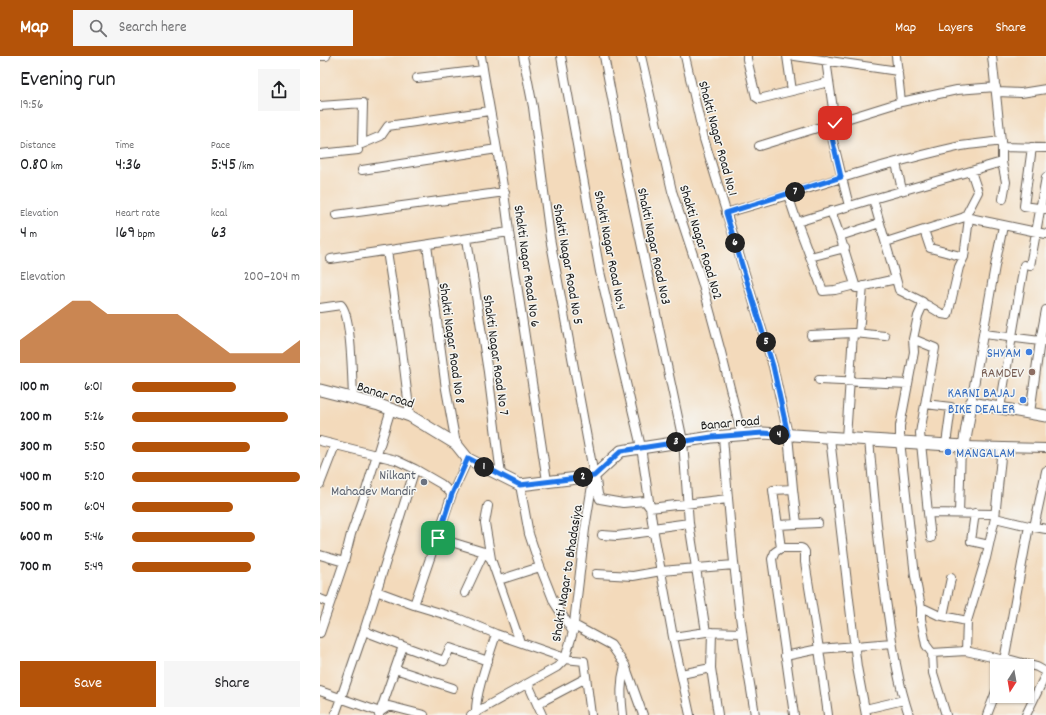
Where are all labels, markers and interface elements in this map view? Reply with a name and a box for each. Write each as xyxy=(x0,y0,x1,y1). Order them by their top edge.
search box xyxy=(73,10,353,46)
text: Map xyxy=(20,15,49,42)
icon: search xyxy=(87,17,109,39)
text: Search here xyxy=(119,17,187,39)
text: Map xyxy=(895,18,916,38)
text: Layers xyxy=(938,18,973,38)
text: Share xyxy=(995,18,1026,38)
text: Evening run xyxy=(20,65,116,96)
button: share xyxy=(258,69,300,111)
street label: Shakti Nagar Road No.1 xyxy=(692,79,742,198)
text: 19:56 xyxy=(20,96,43,115)
pin xyxy=(818,106,852,140)
icon: check xyxy=(824,112,846,134)
text: Distance xyxy=(20,138,56,154)
text: Time xyxy=(115,138,134,154)
text: Pace xyxy=(211,138,230,154)
text: 0.80 xyxy=(20,154,48,178)
text: 4:36 xyxy=(115,154,141,178)
text: 5:45 xyxy=(211,154,236,178)
text: km xyxy=(48,159,63,175)
text: /km xyxy=(236,159,254,175)
pin: 7 xyxy=(785,182,805,202)
street label: Shakti Nagar Road No2 xyxy=(673,183,727,302)
text: 7 xyxy=(793,184,797,200)
street label: Shakti Nagar Road No3 xyxy=(631,186,675,307)
street label: Shakti Nagar Road No.4 xyxy=(588,189,630,312)
street label: Shakti Nagar Road No 5 xyxy=(547,202,588,326)
street label: Shakti Nagar Road No 6 xyxy=(508,204,545,329)
text: Elevation xyxy=(20,206,58,222)
text: Heart rate xyxy=(115,206,160,222)
text: kcal xyxy=(211,206,227,222)
text: 4 xyxy=(20,222,27,246)
text: 169 xyxy=(115,222,135,246)
text: 63 xyxy=(211,222,227,246)
text: m xyxy=(27,227,37,243)
text: bpm xyxy=(135,227,155,243)
pin: 6 xyxy=(725,233,745,253)
text: 6 xyxy=(732,235,738,251)
text: Elevation xyxy=(20,268,65,287)
text: 200–204 m xyxy=(244,268,300,287)
street label: Shakti Nagar Road No 8 xyxy=(433,282,469,405)
street label: Shakti Nagar Road No 7 xyxy=(477,294,513,417)
pin: 5 xyxy=(756,332,776,352)
text: 5 xyxy=(763,334,769,350)
place label: SHYAM xyxy=(987,344,1021,364)
marker: SHYAM xyxy=(1024,347,1034,357)
place label: RAMDEV xyxy=(981,364,1024,384)
marker: RAMDEV xyxy=(1027,367,1037,377)
street label: Banar road xyxy=(354,377,417,415)
text: 100 m xyxy=(20,378,49,397)
text: 6:01 xyxy=(84,378,102,397)
place label: KARNI BAJAJ BIKE DEALER xyxy=(947,384,1015,420)
marker: KARNI BAJAJ BIKE DEALER xyxy=(1018,395,1028,405)
text: 200 m xyxy=(20,408,52,427)
text: 5:26 xyxy=(84,408,104,427)
street label: Banar road xyxy=(700,411,761,437)
pin: 4 xyxy=(769,425,789,445)
text: 4 xyxy=(777,427,781,443)
pin: 3 xyxy=(666,432,686,452)
text: 3 xyxy=(674,434,678,450)
text: 300 m xyxy=(20,438,52,457)
text: 5:50 xyxy=(84,438,105,457)
place label: MANGALAM xyxy=(956,444,1015,464)
marker: MANGALAM xyxy=(943,447,953,457)
pin: 1 xyxy=(474,457,494,477)
text: 1 xyxy=(483,459,485,475)
place label: Nilkant Mahadev Mandir xyxy=(331,466,417,502)
pin: 2 xyxy=(573,467,593,487)
text: 400 m xyxy=(20,468,51,487)
text: 5:20 xyxy=(84,468,105,487)
text: 2 xyxy=(581,469,585,485)
marker: Nilkant Mahadev Mandir xyxy=(419,477,429,487)
text: 500 m xyxy=(20,498,52,517)
text: 6:04 xyxy=(84,498,105,517)
street label: Shakti Nagar to Bhadasiya xyxy=(547,503,589,643)
pin xyxy=(421,521,455,555)
icon: arrive xyxy=(427,527,449,549)
text: 600 m xyxy=(20,528,52,547)
text: 5:46 xyxy=(84,528,104,547)
text: 700 m xyxy=(20,558,51,577)
text: 5:49 xyxy=(84,558,104,577)
north arrow xyxy=(990,659,1034,703)
map controls xyxy=(990,659,1034,703)
button: Save xyxy=(20,661,156,707)
button: Share xyxy=(164,661,300,707)

